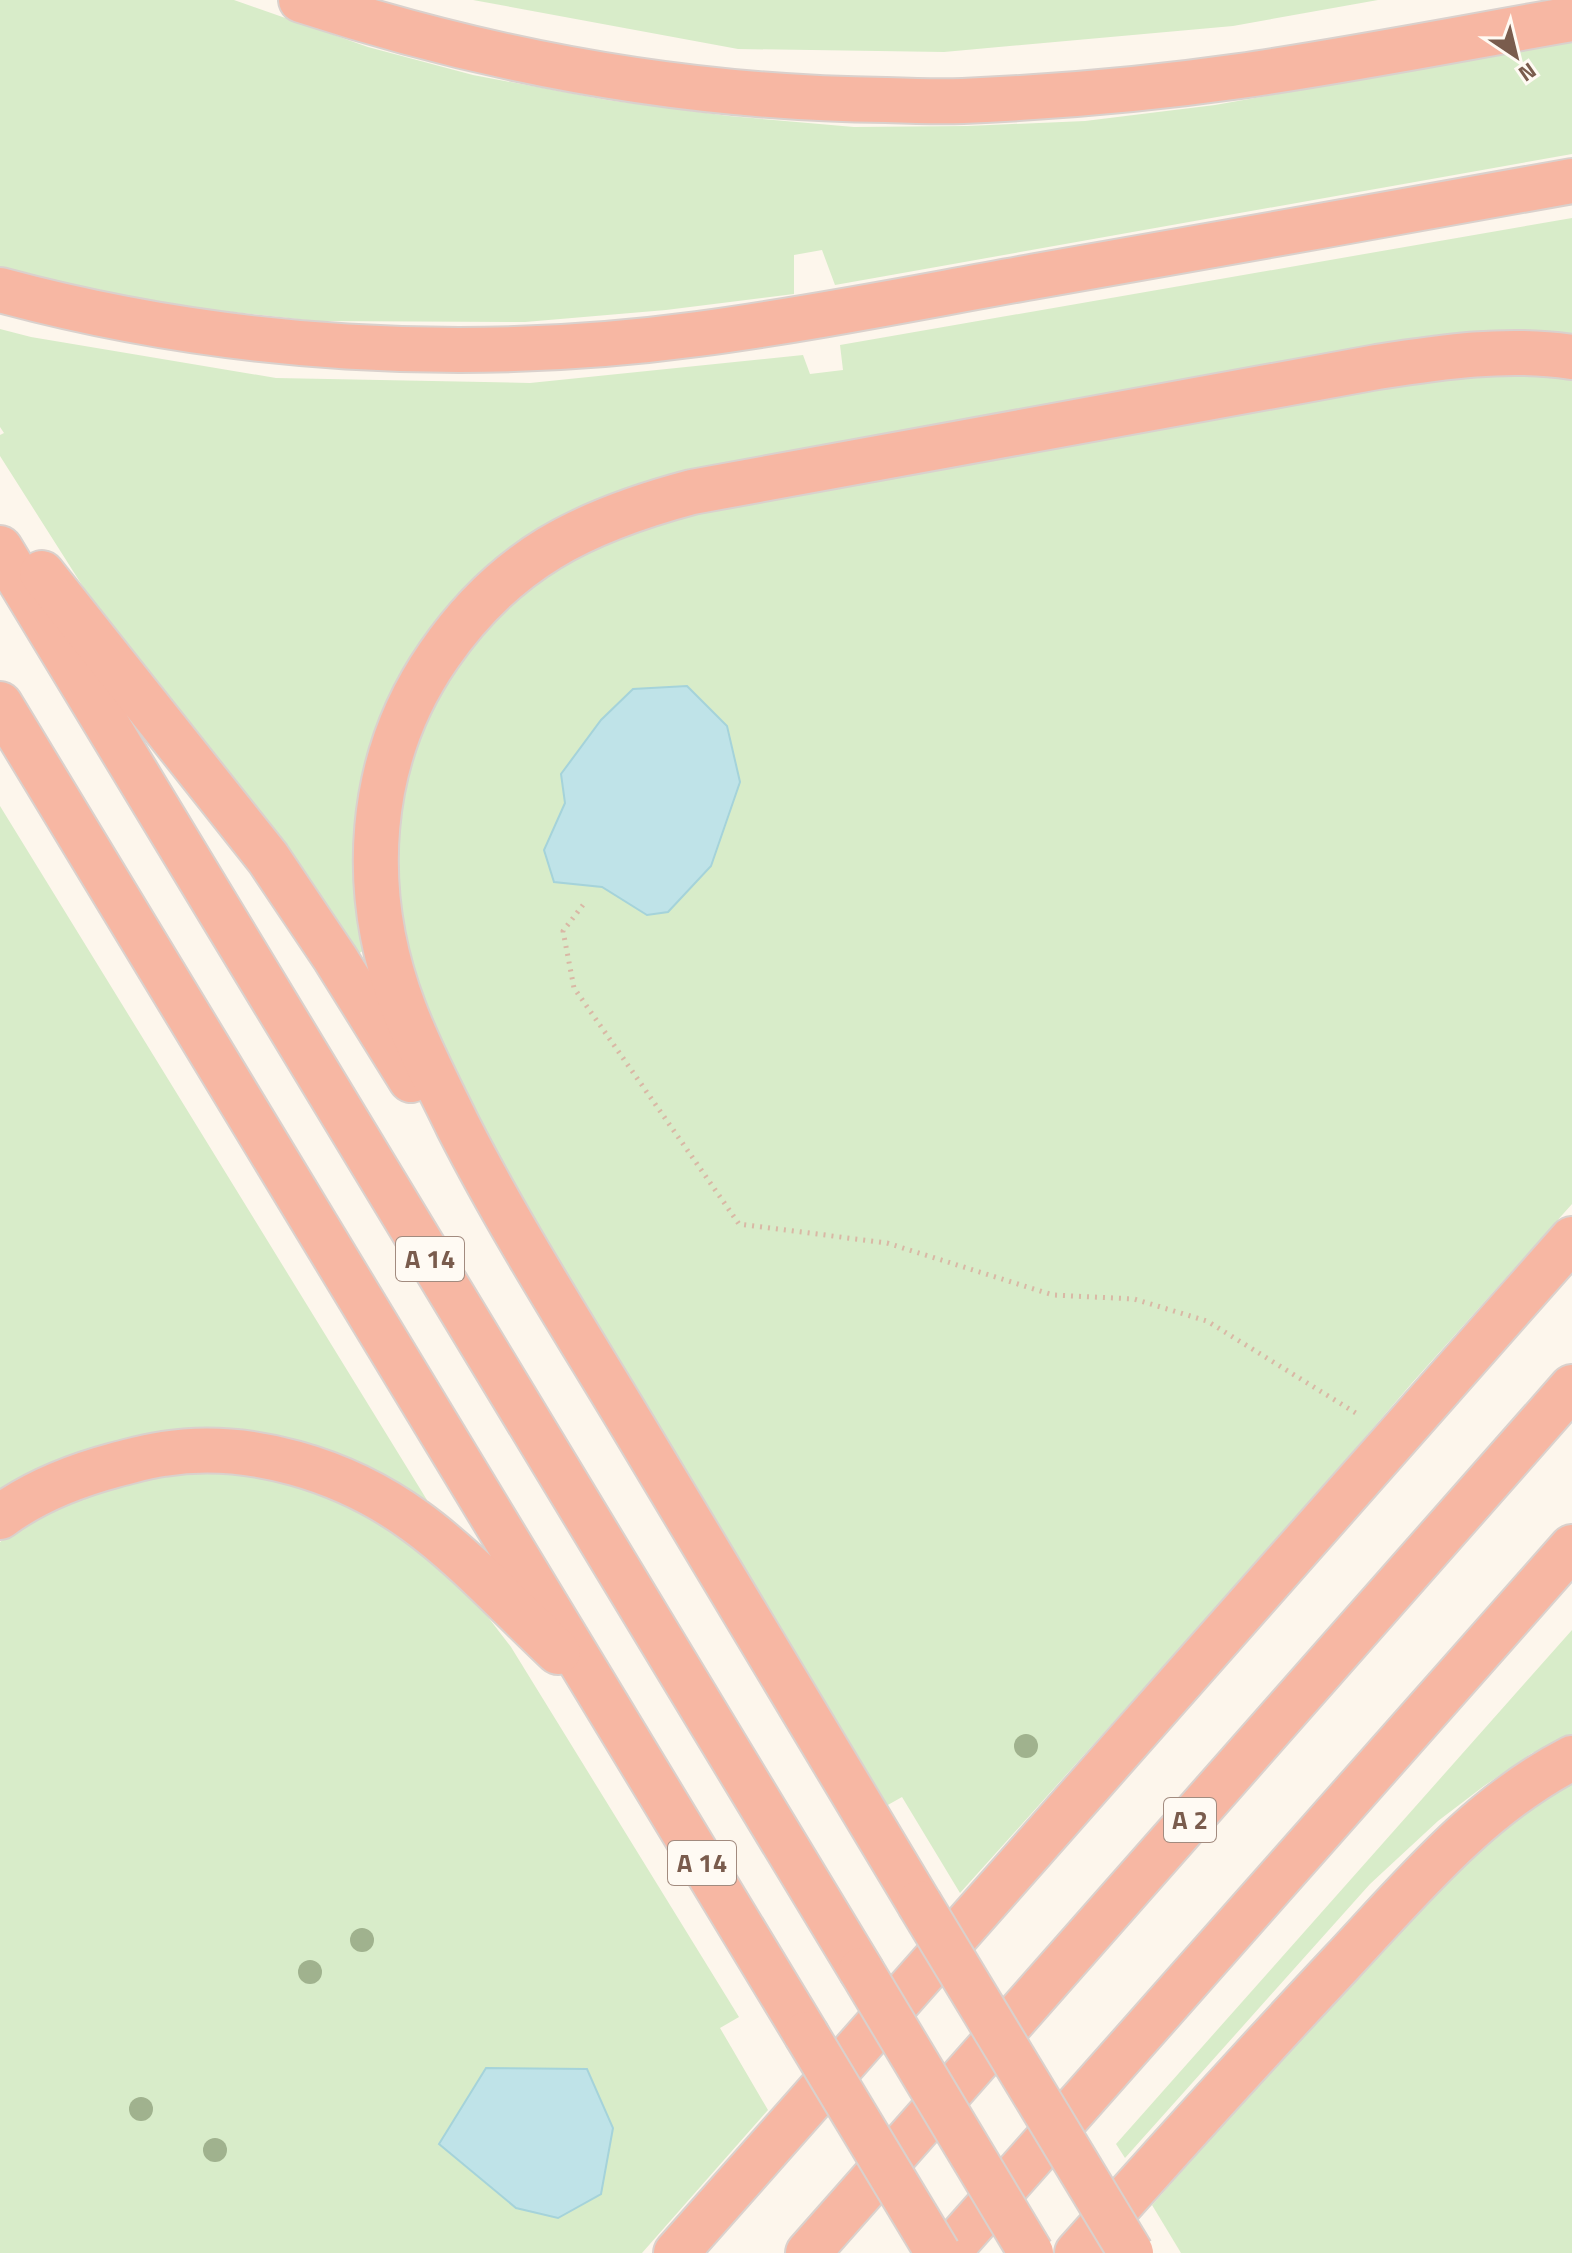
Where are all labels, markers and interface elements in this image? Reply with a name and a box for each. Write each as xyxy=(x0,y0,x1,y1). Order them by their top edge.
north arrow xyxy=(1476,16,1556,96)
text: N xyxy=(1511,54,1543,91)
road number: A 14 xyxy=(396,1237,464,1281)
road number: A 2 xyxy=(1164,1798,1216,1842)
road number: A 14 xyxy=(668,1841,736,1885)

